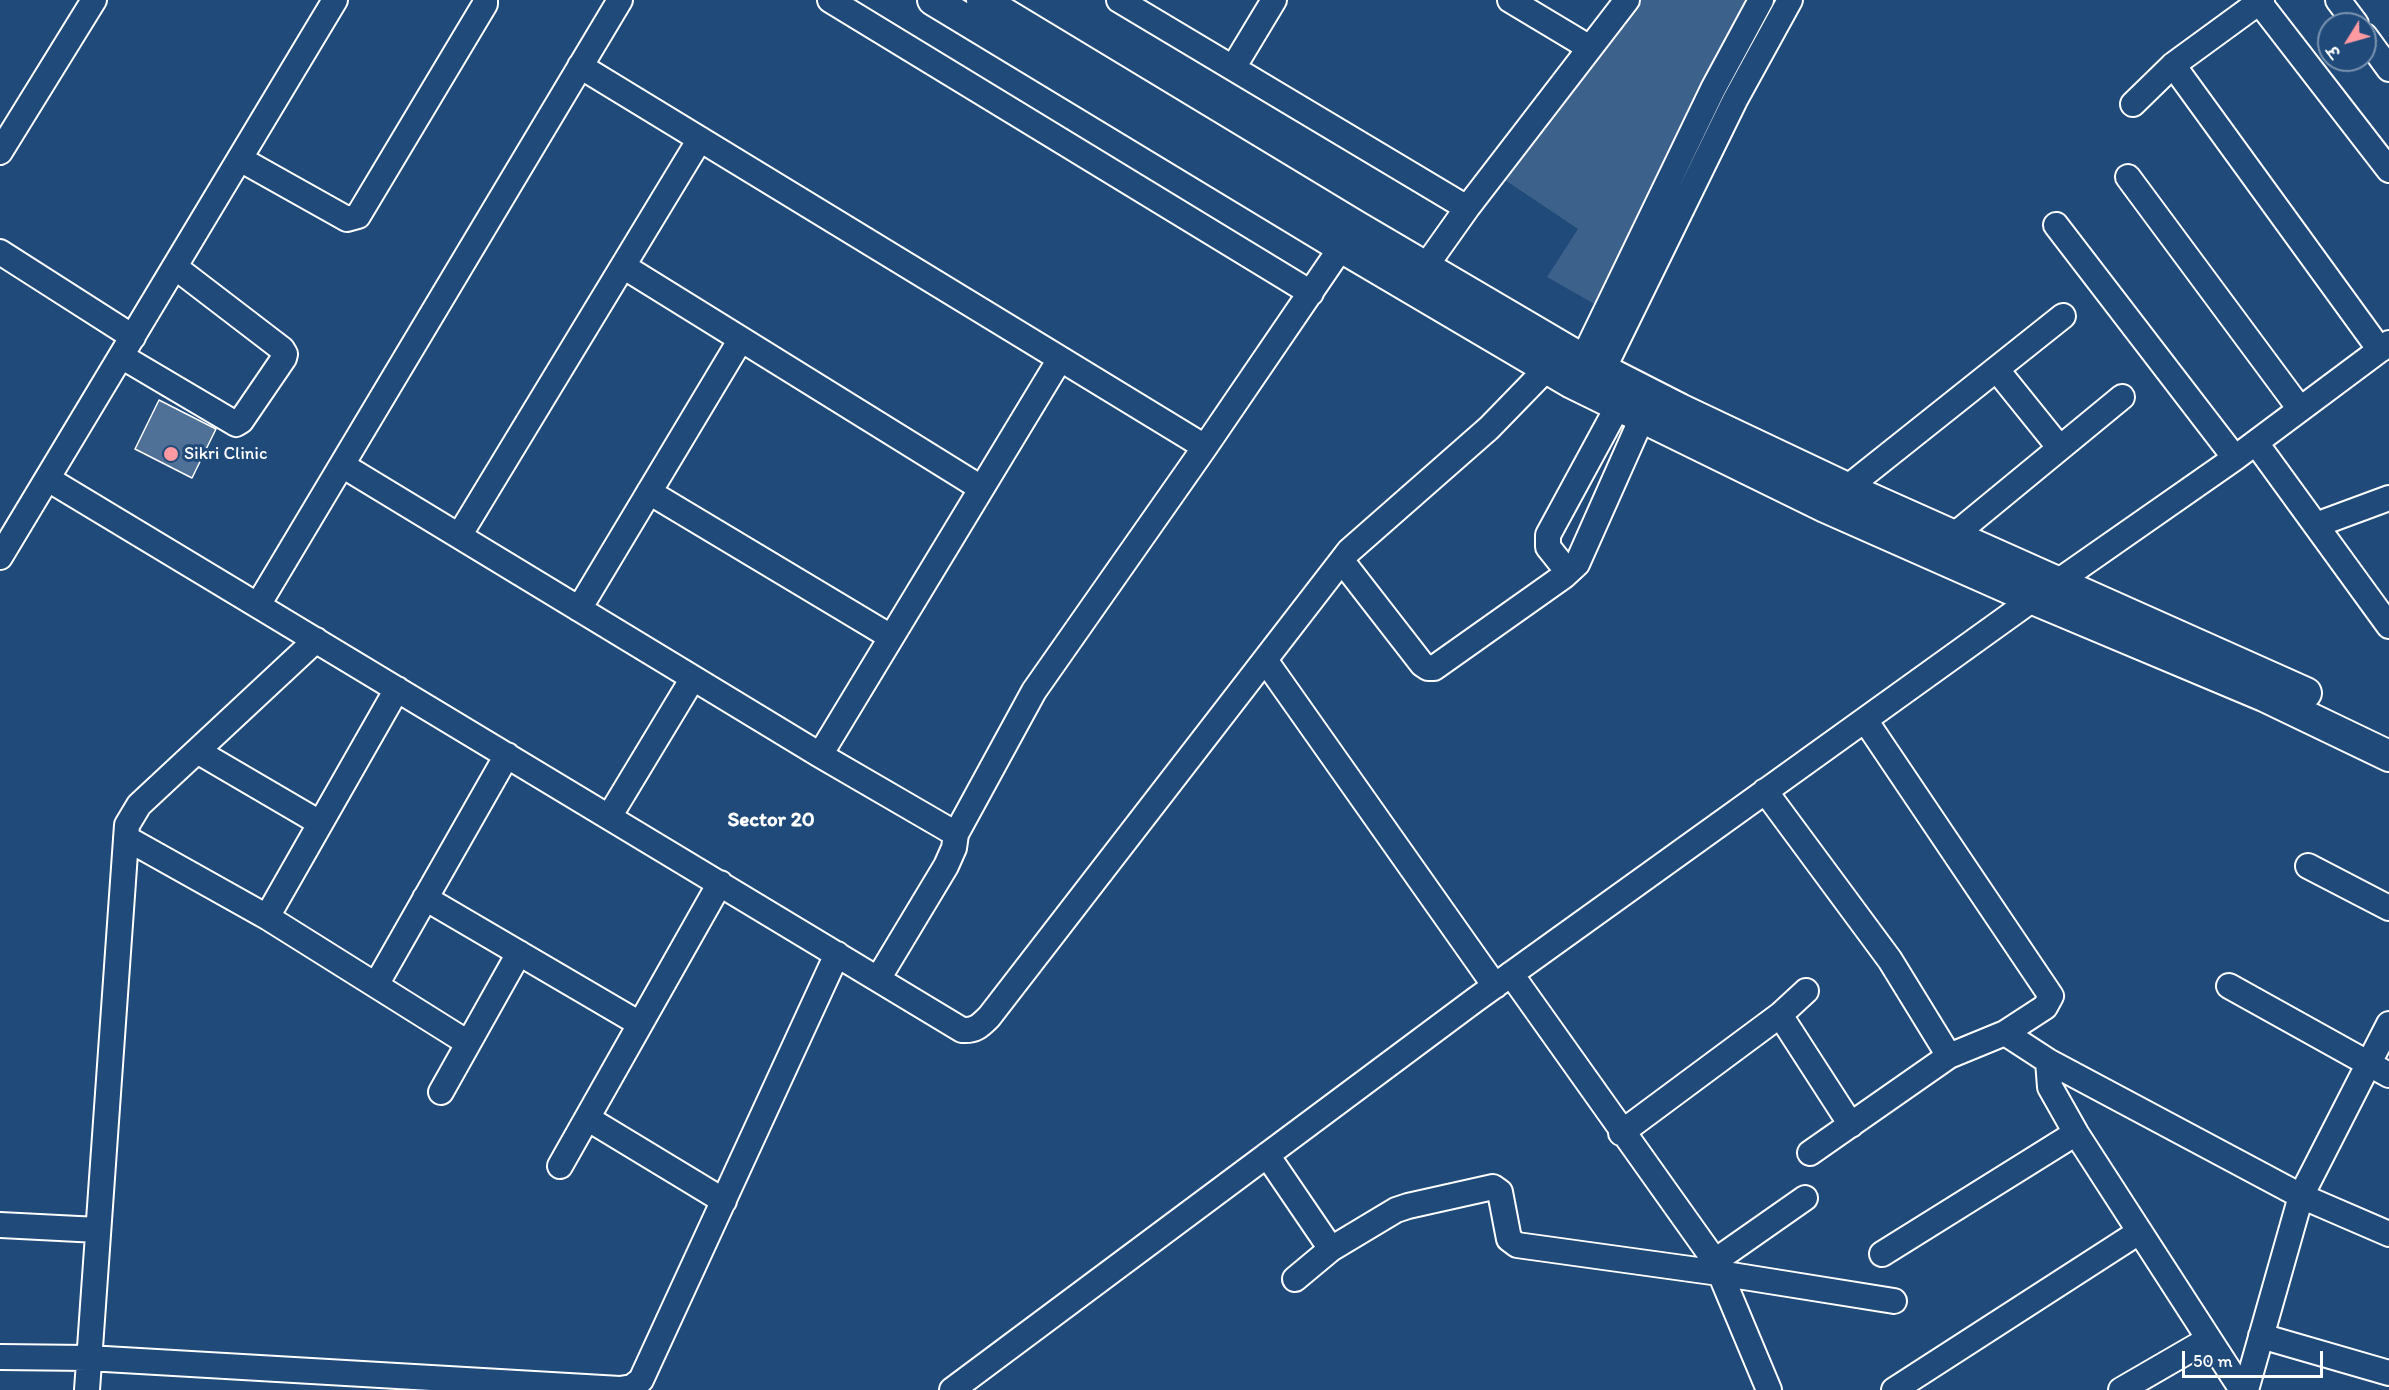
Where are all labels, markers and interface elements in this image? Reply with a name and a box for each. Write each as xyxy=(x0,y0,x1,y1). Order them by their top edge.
north arrow xyxy=(2317,12,2377,72)
text: उ xyxy=(2323,42,2345,62)
place label: Sikri Clinic xyxy=(184,443,267,465)
marker: Sikri Clinic xyxy=(162,445,180,463)
district label: Sector 20 xyxy=(727,808,815,834)
scale bar xyxy=(2185,1339,2326,1377)
text: 50 m xyxy=(2193,1350,2233,1372)

